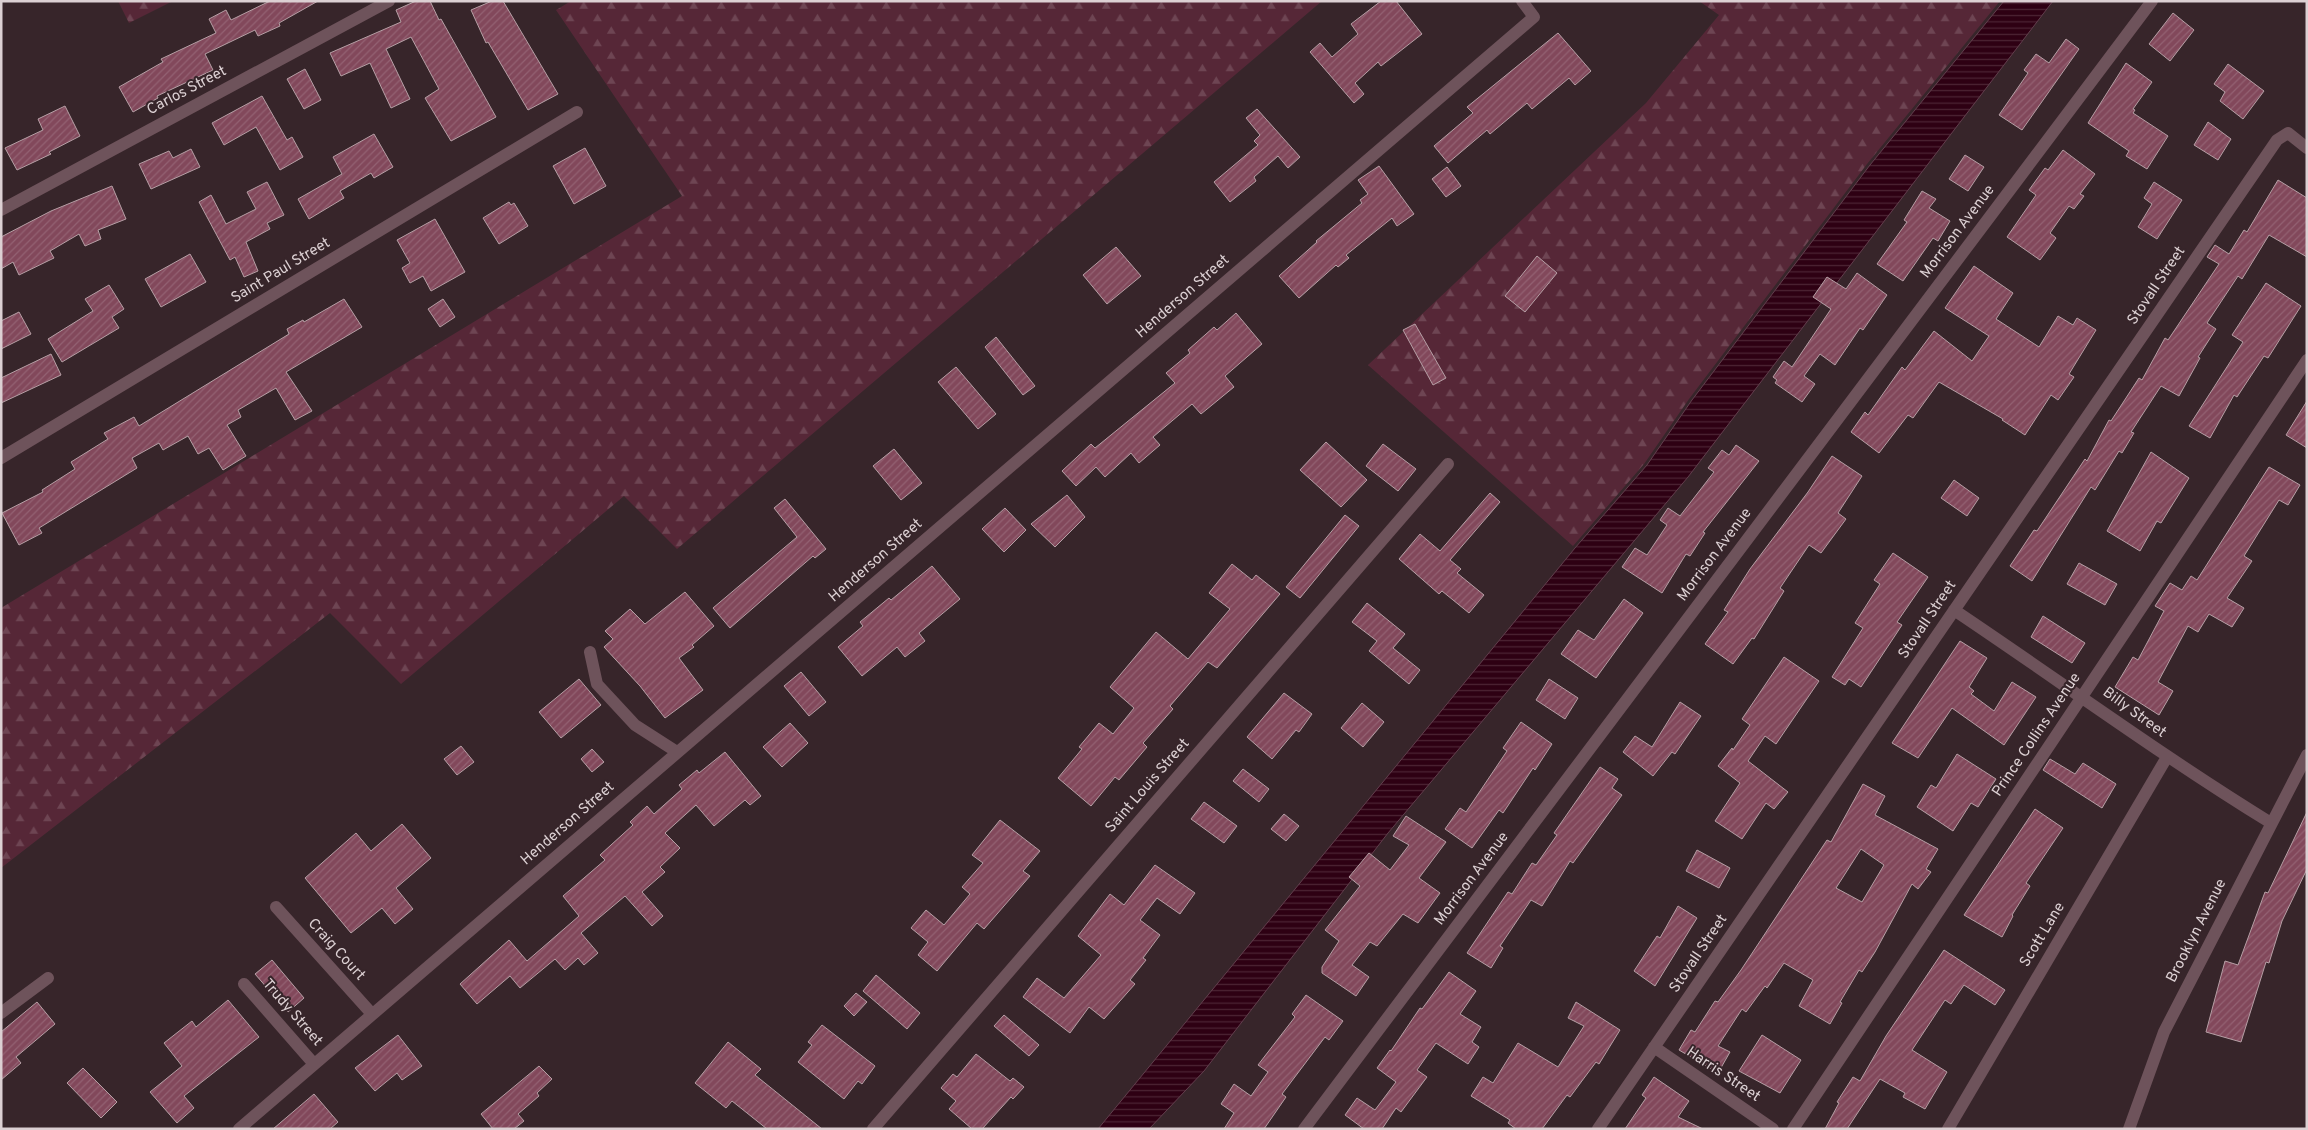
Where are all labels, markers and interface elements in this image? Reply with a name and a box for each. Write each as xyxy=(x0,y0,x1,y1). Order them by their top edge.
street label: Carlos Street xyxy=(144,62,230,120)
street label: Morrison Avenue xyxy=(1917,181,1999,283)
street label: Saint Paul Street xyxy=(228,234,334,308)
street label: Stovall Street xyxy=(2124,243,2190,329)
street label: Henderson Street xyxy=(1132,251,1234,343)
street label: Morrison Avenue xyxy=(1674,504,1756,606)
street label: Henderson Street xyxy=(825,515,927,607)
street label: Stovall Street xyxy=(1895,577,1961,663)
street label: Prince Collins Avenue xyxy=(1989,669,2085,801)
street label: Billy Street xyxy=(2098,683,2170,743)
street label: Saint Louis Street xyxy=(1102,735,1194,837)
street label: Henderson Street xyxy=(517,778,619,870)
street label: Morrison Avenue xyxy=(1431,828,1513,930)
street label: Brooklyn Avenue xyxy=(2163,876,2231,986)
street label: Scott Lane xyxy=(2016,899,2070,971)
street label: Stovall Street xyxy=(1666,911,1732,997)
street label: Craig Court xyxy=(303,915,369,985)
street label: Trudy Street xyxy=(258,976,326,1050)
street label: Harris Street xyxy=(1682,1043,1764,1107)

